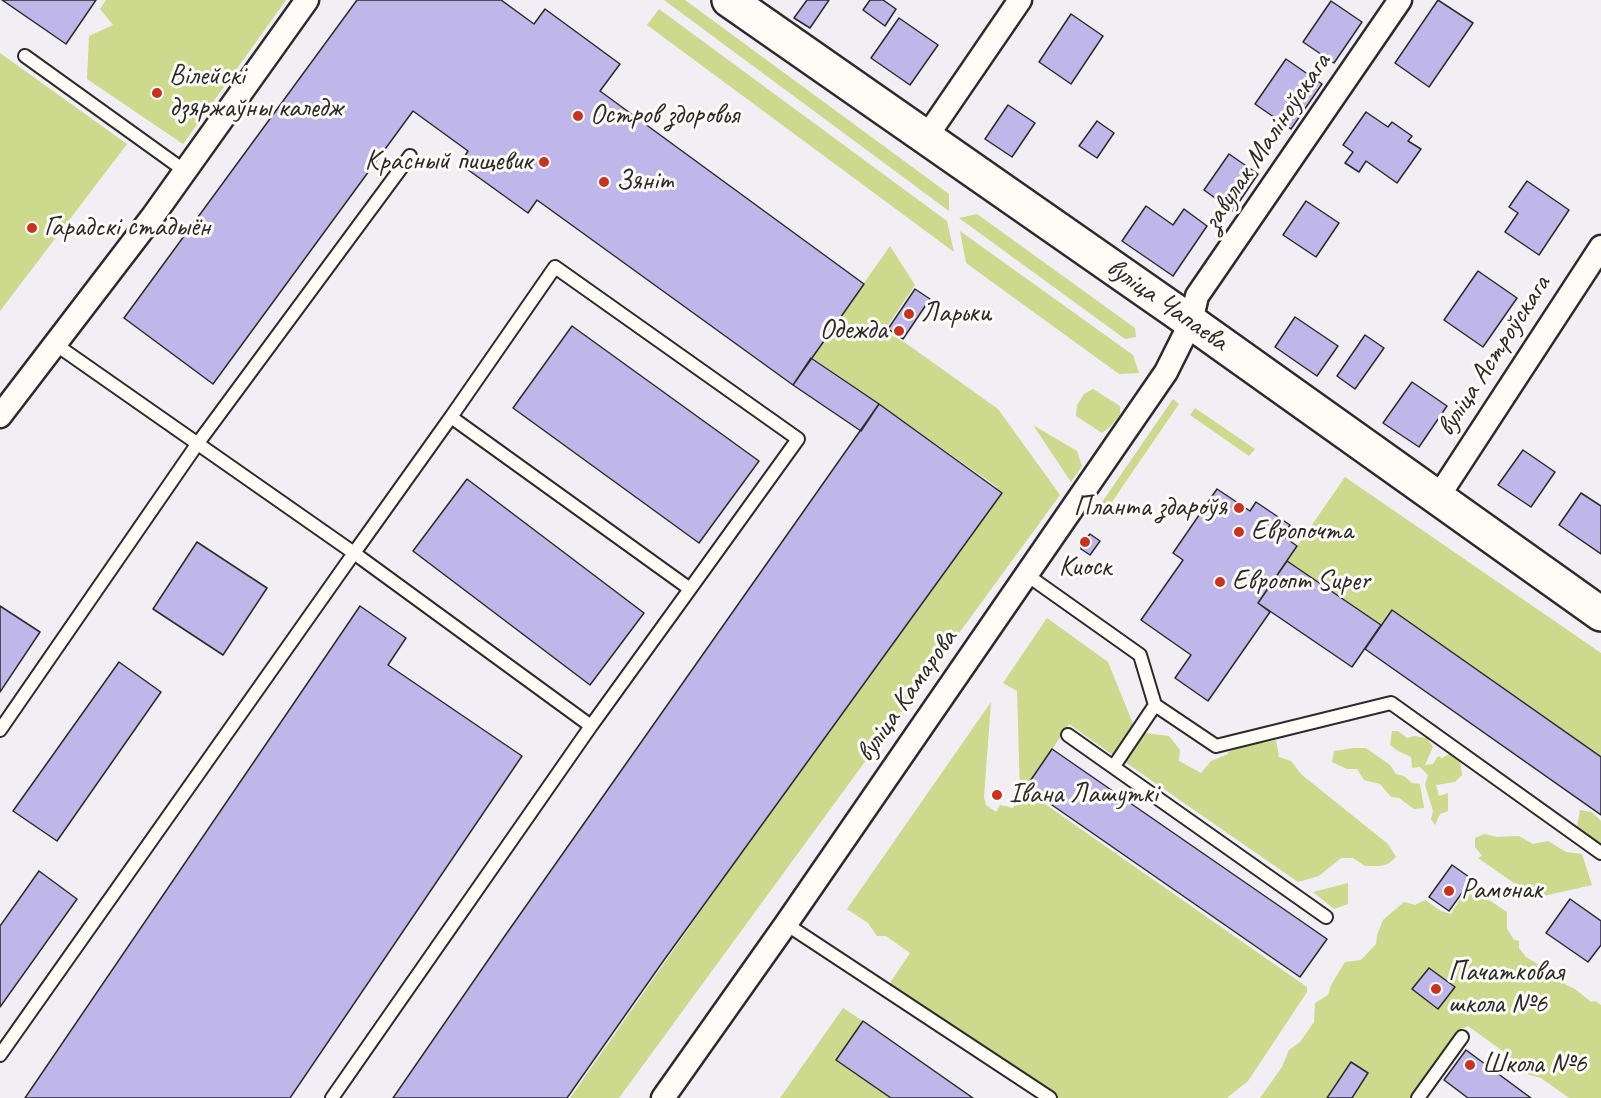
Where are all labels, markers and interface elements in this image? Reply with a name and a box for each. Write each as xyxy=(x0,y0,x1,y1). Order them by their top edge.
street label: завулак Маліноўскага xyxy=(1195,47,1339,237)
place label: Вілейскі дзяржаўны каледж xyxy=(169,60,343,126)
marker: Вілейскі дзяржаўны каледж xyxy=(150,86,164,100)
place label: Остров здоровья xyxy=(590,99,739,133)
marker: Остров здоровья xyxy=(571,109,585,123)
place label: Красный пищевик xyxy=(365,145,532,179)
marker: Красный пищевик xyxy=(537,155,551,169)
place label: Зяніт xyxy=(616,165,672,199)
marker: Зяніт xyxy=(597,175,611,189)
place label: Гарадскі стадыён xyxy=(44,211,210,245)
marker: Гарадскі стадыён xyxy=(25,221,39,235)
street label: вуліца Чапаева xyxy=(1100,251,1234,359)
street label: вуліца Астроўскага xyxy=(1430,269,1558,443)
place label: Ларьки xyxy=(921,297,991,331)
marker: Ларьки xyxy=(902,307,916,321)
place label: Одежда xyxy=(819,314,887,348)
marker: Одежда xyxy=(892,324,906,338)
place label: Планта здароўя xyxy=(1074,491,1227,525)
marker: Планта здароўя xyxy=(1232,501,1246,515)
place label: Европочта xyxy=(1251,515,1353,549)
marker: Европочта xyxy=(1232,525,1246,539)
marker: Киоск xyxy=(1078,535,1092,549)
place label: Киоск xyxy=(1059,551,1111,585)
place label: Евроопт Super xyxy=(1232,565,1370,599)
marker: Евроопт Super xyxy=(1213,575,1227,589)
street label: вуліца Камарова xyxy=(849,623,965,769)
place label: Івана Лашуткі xyxy=(1009,778,1158,812)
marker: Івана Лашуткі xyxy=(990,788,1004,802)
place label: Рамонак xyxy=(1461,874,1542,908)
marker: Рамонак xyxy=(1442,884,1456,898)
place label: Пачатковая школа №6 xyxy=(1448,956,1564,1022)
marker: Пачатковая школа №6 xyxy=(1429,982,1443,996)
place label: Школа №6 xyxy=(1482,1048,1586,1082)
marker: Школа №6 xyxy=(1463,1058,1477,1072)

